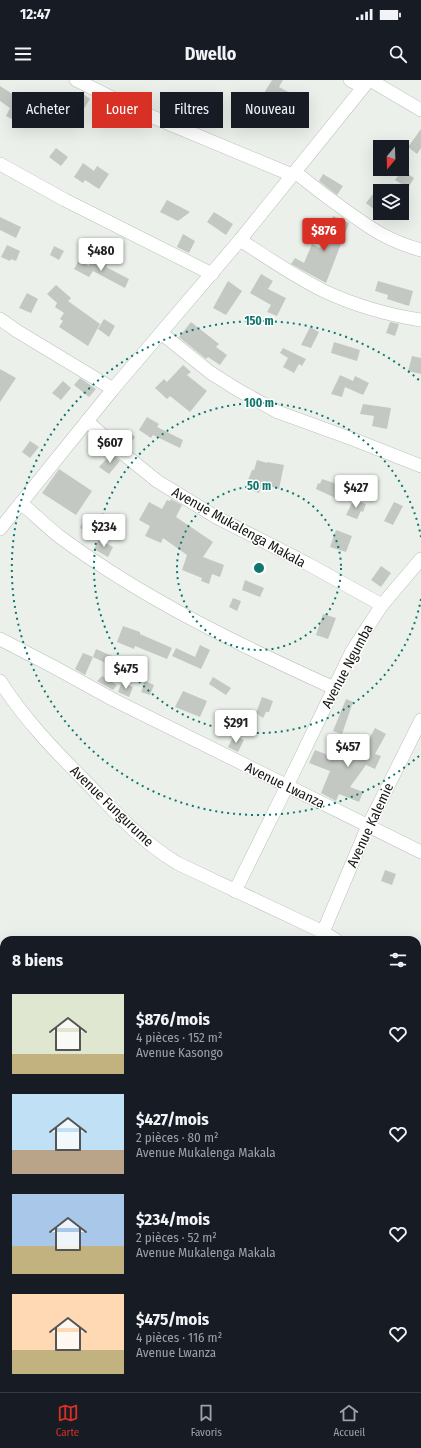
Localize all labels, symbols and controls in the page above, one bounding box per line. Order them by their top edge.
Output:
text: 12:47 [20,5,50,23]
icon: menu [12,43,34,65]
text: Dwello [185,43,236,65]
icon: search [387,43,409,65]
chip: Acheter [12,92,84,128]
chip: Louer [92,92,152,128]
chip: Filtres [160,92,223,128]
chip: Nouveau [231,92,309,128]
north arrow [373,140,409,176]
map controls [373,140,409,220]
button: layers [373,184,409,220]
pin: $876 [300,218,348,252]
text: $876 [311,223,337,238]
pin: $480 [77,238,125,272]
text: $480 [87,243,115,258]
text: 150 m [244,314,274,328]
text: 100 m [244,396,274,410]
pin: $607 [86,430,134,464]
text: $607 [97,435,123,450]
pin: $427 [332,475,380,509]
text: 50 m [247,479,271,493]
text: $427 [344,480,368,495]
street label: Avenue Mukalenga Makala [169,484,309,571]
pin: $234 [80,514,128,548]
text: $234 [91,519,117,534]
centre of rings [252,561,266,575]
street label: Avenue Ngumba [318,621,377,711]
pin: $475 [102,656,150,690]
text: $475 [114,661,138,676]
pin: $291 [212,710,260,744]
text: $291 [224,715,248,730]
pin: $457 [324,734,372,768]
text: $457 [336,739,360,754]
street label: Avenue Lwanza [242,759,327,812]
street label: Avenue Fungurume [66,762,157,851]
street label: Avenue Kalemie [343,780,397,870]
icon: filters [387,949,409,971]
text: 8 biens [12,950,63,971]
text: $876/mois [136,1009,210,1030]
icon: home [44,1010,92,1058]
icon: heart [387,1023,409,1045]
text: 4 pièces · 152 m² [136,1030,222,1045]
text: Avenue Kasongo [136,1045,223,1060]
text: $427/mois [136,1109,209,1130]
icon: home [44,1110,92,1158]
icon: heart [387,1123,409,1145]
text: 2 pièces · 80 m² [136,1130,219,1145]
text: Avenue Mukalenga Makala [136,1145,276,1160]
text: $234/mois [136,1209,210,1230]
icon: home [44,1210,92,1258]
icon: heart [387,1223,409,1245]
text: 2 pièces · 52 m² [136,1230,217,1245]
text: Avenue Mukalenga Makala [136,1245,276,1260]
text: $475/mois [136,1309,209,1330]
icon: home [44,1310,92,1358]
icon: heart [387,1323,409,1345]
text: 4 pièces · 116 m² [136,1330,222,1345]
text: Avenue Lwanza [136,1345,216,1360]
tab: Carte [56,1402,79,1439]
tab: Favoris [191,1402,222,1439]
tab: Accueil [334,1402,365,1439]

